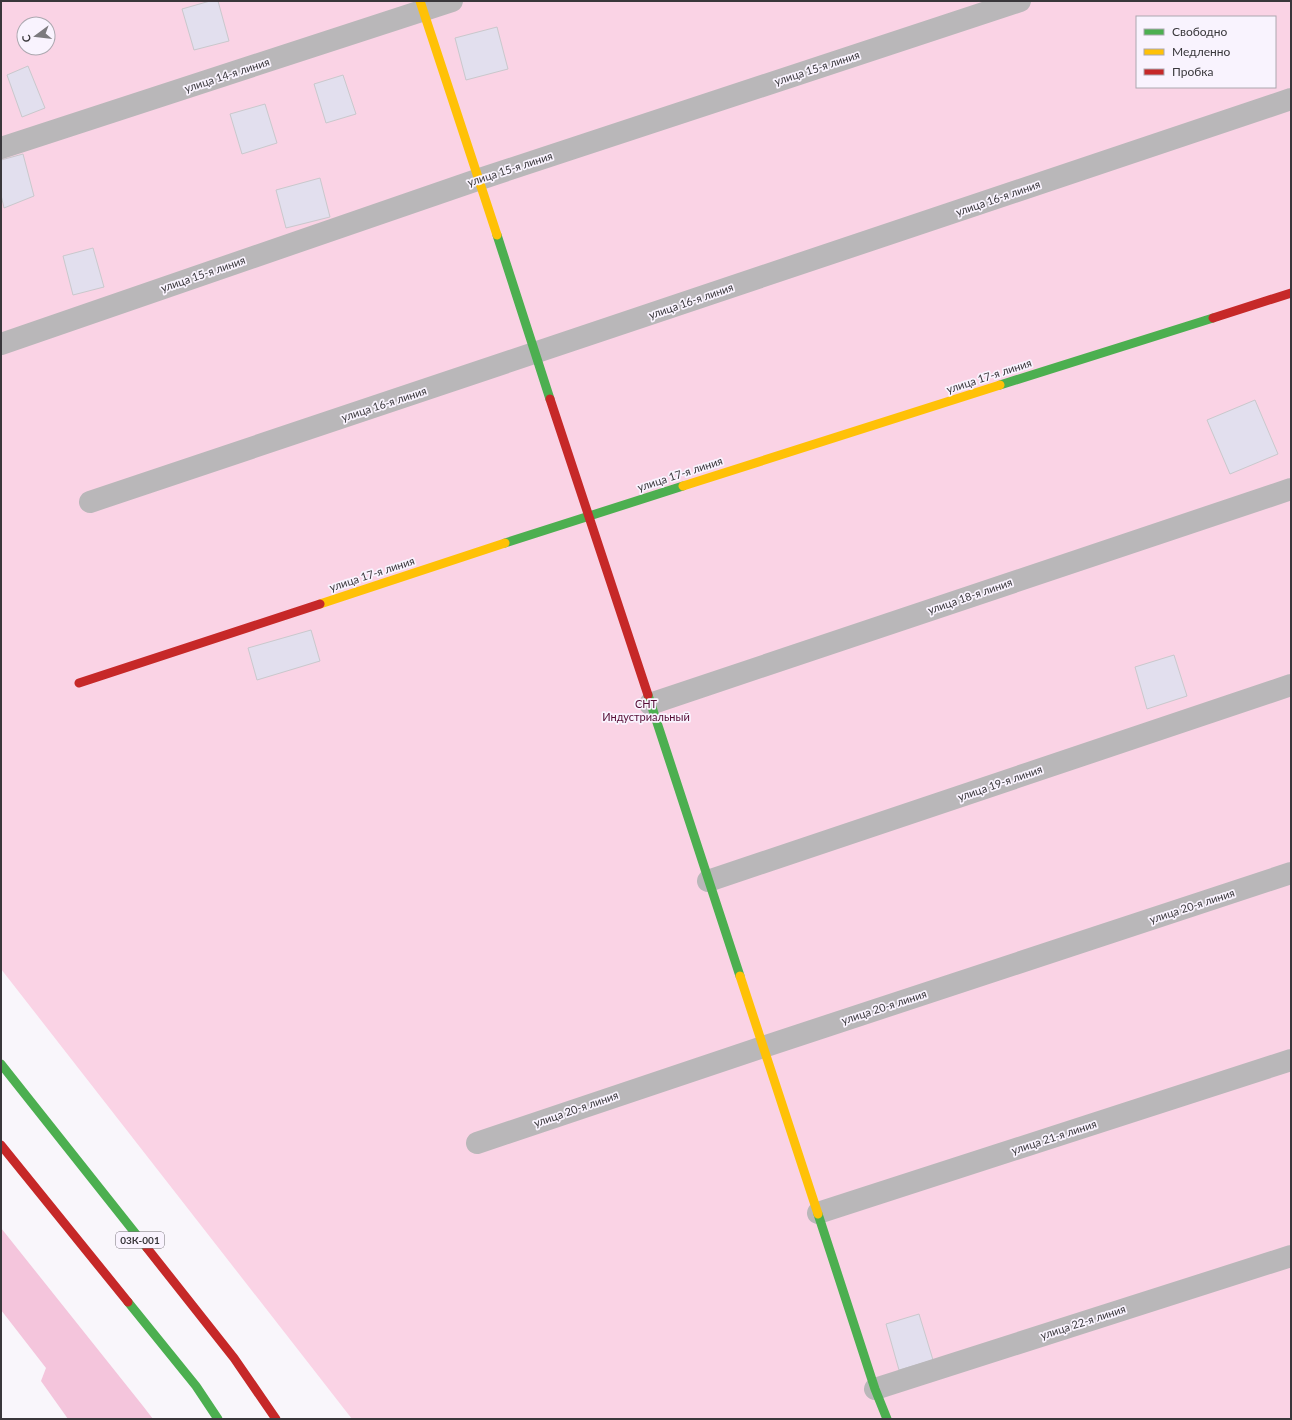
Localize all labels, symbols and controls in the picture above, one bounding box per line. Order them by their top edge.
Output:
north arrow [16,16,56,56]
legend [1136,16,1276,88]
text: Свободно [1172,24,1228,39]
text: С [18,33,33,44]
text: Медленно [1172,44,1231,59]
street label: улица 15-я линия [773,48,861,87]
street label: улица 14-я линия [183,55,271,94]
text: Пробка [1172,64,1213,79]
street label: улица 15-я линия [466,149,554,188]
street label: улица 16-я линия [954,177,1042,218]
street label: улица 15-я линия [159,253,247,294]
street label: улица 16-я линия [647,280,735,321]
street label: улица 17-я линия [945,356,1033,395]
street label: улица 16-я линия [340,384,428,423]
street label: улица 17-я линия [636,454,724,493]
street label: улица 17-я линия [328,554,416,593]
street label: улица 18-я линия [926,575,1014,616]
park label: СНТ Индустриальный [602,697,690,723]
street label: улица 19-я линия [956,762,1044,803]
street label: улица 20-я линия [1148,886,1236,925]
street label: улица 20-я линия [840,987,928,1026]
street label: улица 20-я линия [532,1088,620,1129]
street label: улица 21-я линия [1010,1117,1098,1156]
road number: 03К-001 [116,1232,164,1248]
street label: улица 22-я линия [1039,1302,1127,1341]

